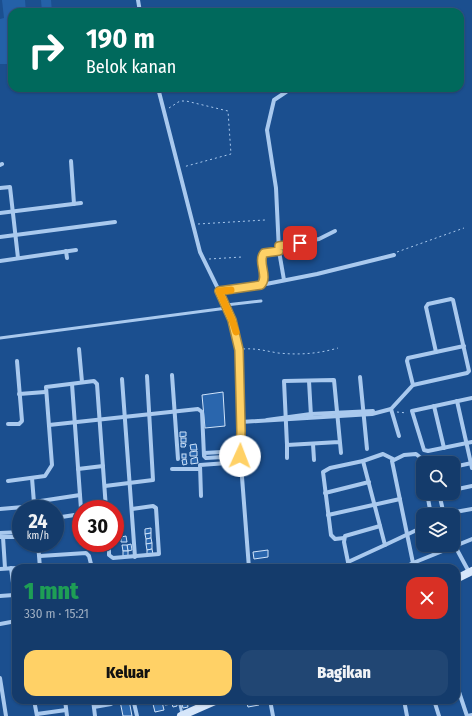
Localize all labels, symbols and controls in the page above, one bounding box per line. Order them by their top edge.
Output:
text: 190 m [86,22,155,55]
icon: right [20,24,72,76]
text: Belok kanan [86,56,176,78]
pin [283,226,317,260]
icon: arrive [289,232,311,254]
position arrow [219,435,261,477]
map controls [416,456,460,552]
button: search [416,456,460,500]
speed limit sign: 30 [72,500,124,552]
button: layers [416,508,460,552]
text: 24 [28,509,48,533]
text: km/h [27,530,49,542]
text: 1 mnt [24,577,79,605]
button: close [406,577,448,619]
text: 330 m · 15:21 [24,606,89,621]
button: Keluar [24,650,232,696]
button: Bagikan [240,650,448,696]

